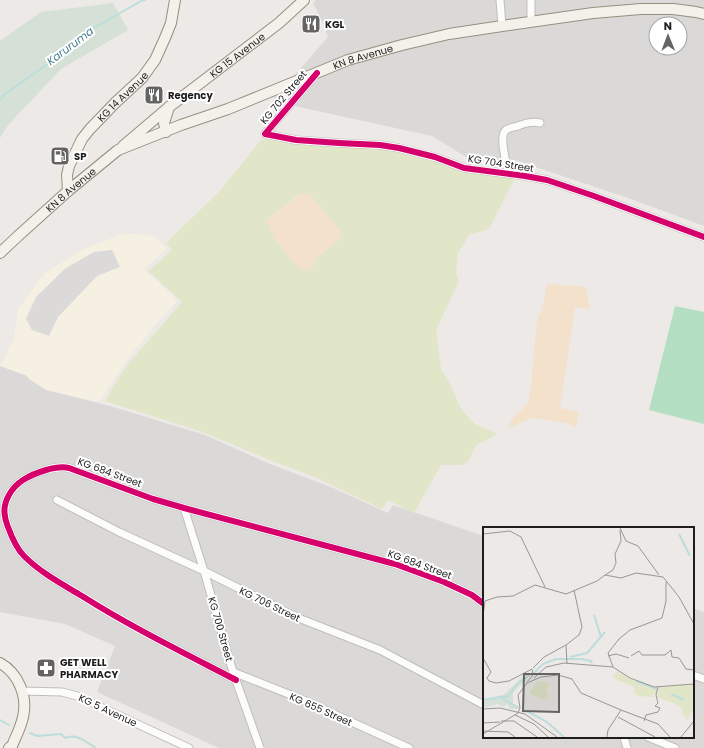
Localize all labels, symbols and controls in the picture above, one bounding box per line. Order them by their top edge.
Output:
restaurant icon: KGL [300,13,322,35]
north arrow [648,16,688,56]
place label: KGL [325,17,345,32]
text: N [664,18,672,34]
water label: Karuruma [43,23,97,69]
street label: KG 15 Avenue [207,29,268,81]
street label: KN 8 Avenue [331,41,395,73]
street label: KG 702 Street [256,67,311,127]
street label: KG 14 Avenue [94,69,152,125]
restaurant icon: Regency [143,84,165,106]
place label: Regency [168,88,213,103]
fuel station icon: SP [49,145,71,167]
place label: SP [74,149,86,164]
street label: KG 704 Street [467,151,535,176]
street label: KN 8 Avenue [42,164,99,216]
street label: KG 684 Street [76,454,144,491]
inset map [483,527,694,738]
street label: KG 684 Street [386,546,454,583]
street label: KG 706 Street [237,583,303,626]
street label: KG 700 Street [204,595,237,663]
place label: GET WELL PHARMACY [60,655,119,682]
pharmacy icon: GET WELL PHARMACY [35,657,57,679]
street label: KG 655 Street [287,689,355,730]
street label: KG 5 Avenue [76,690,139,731]

